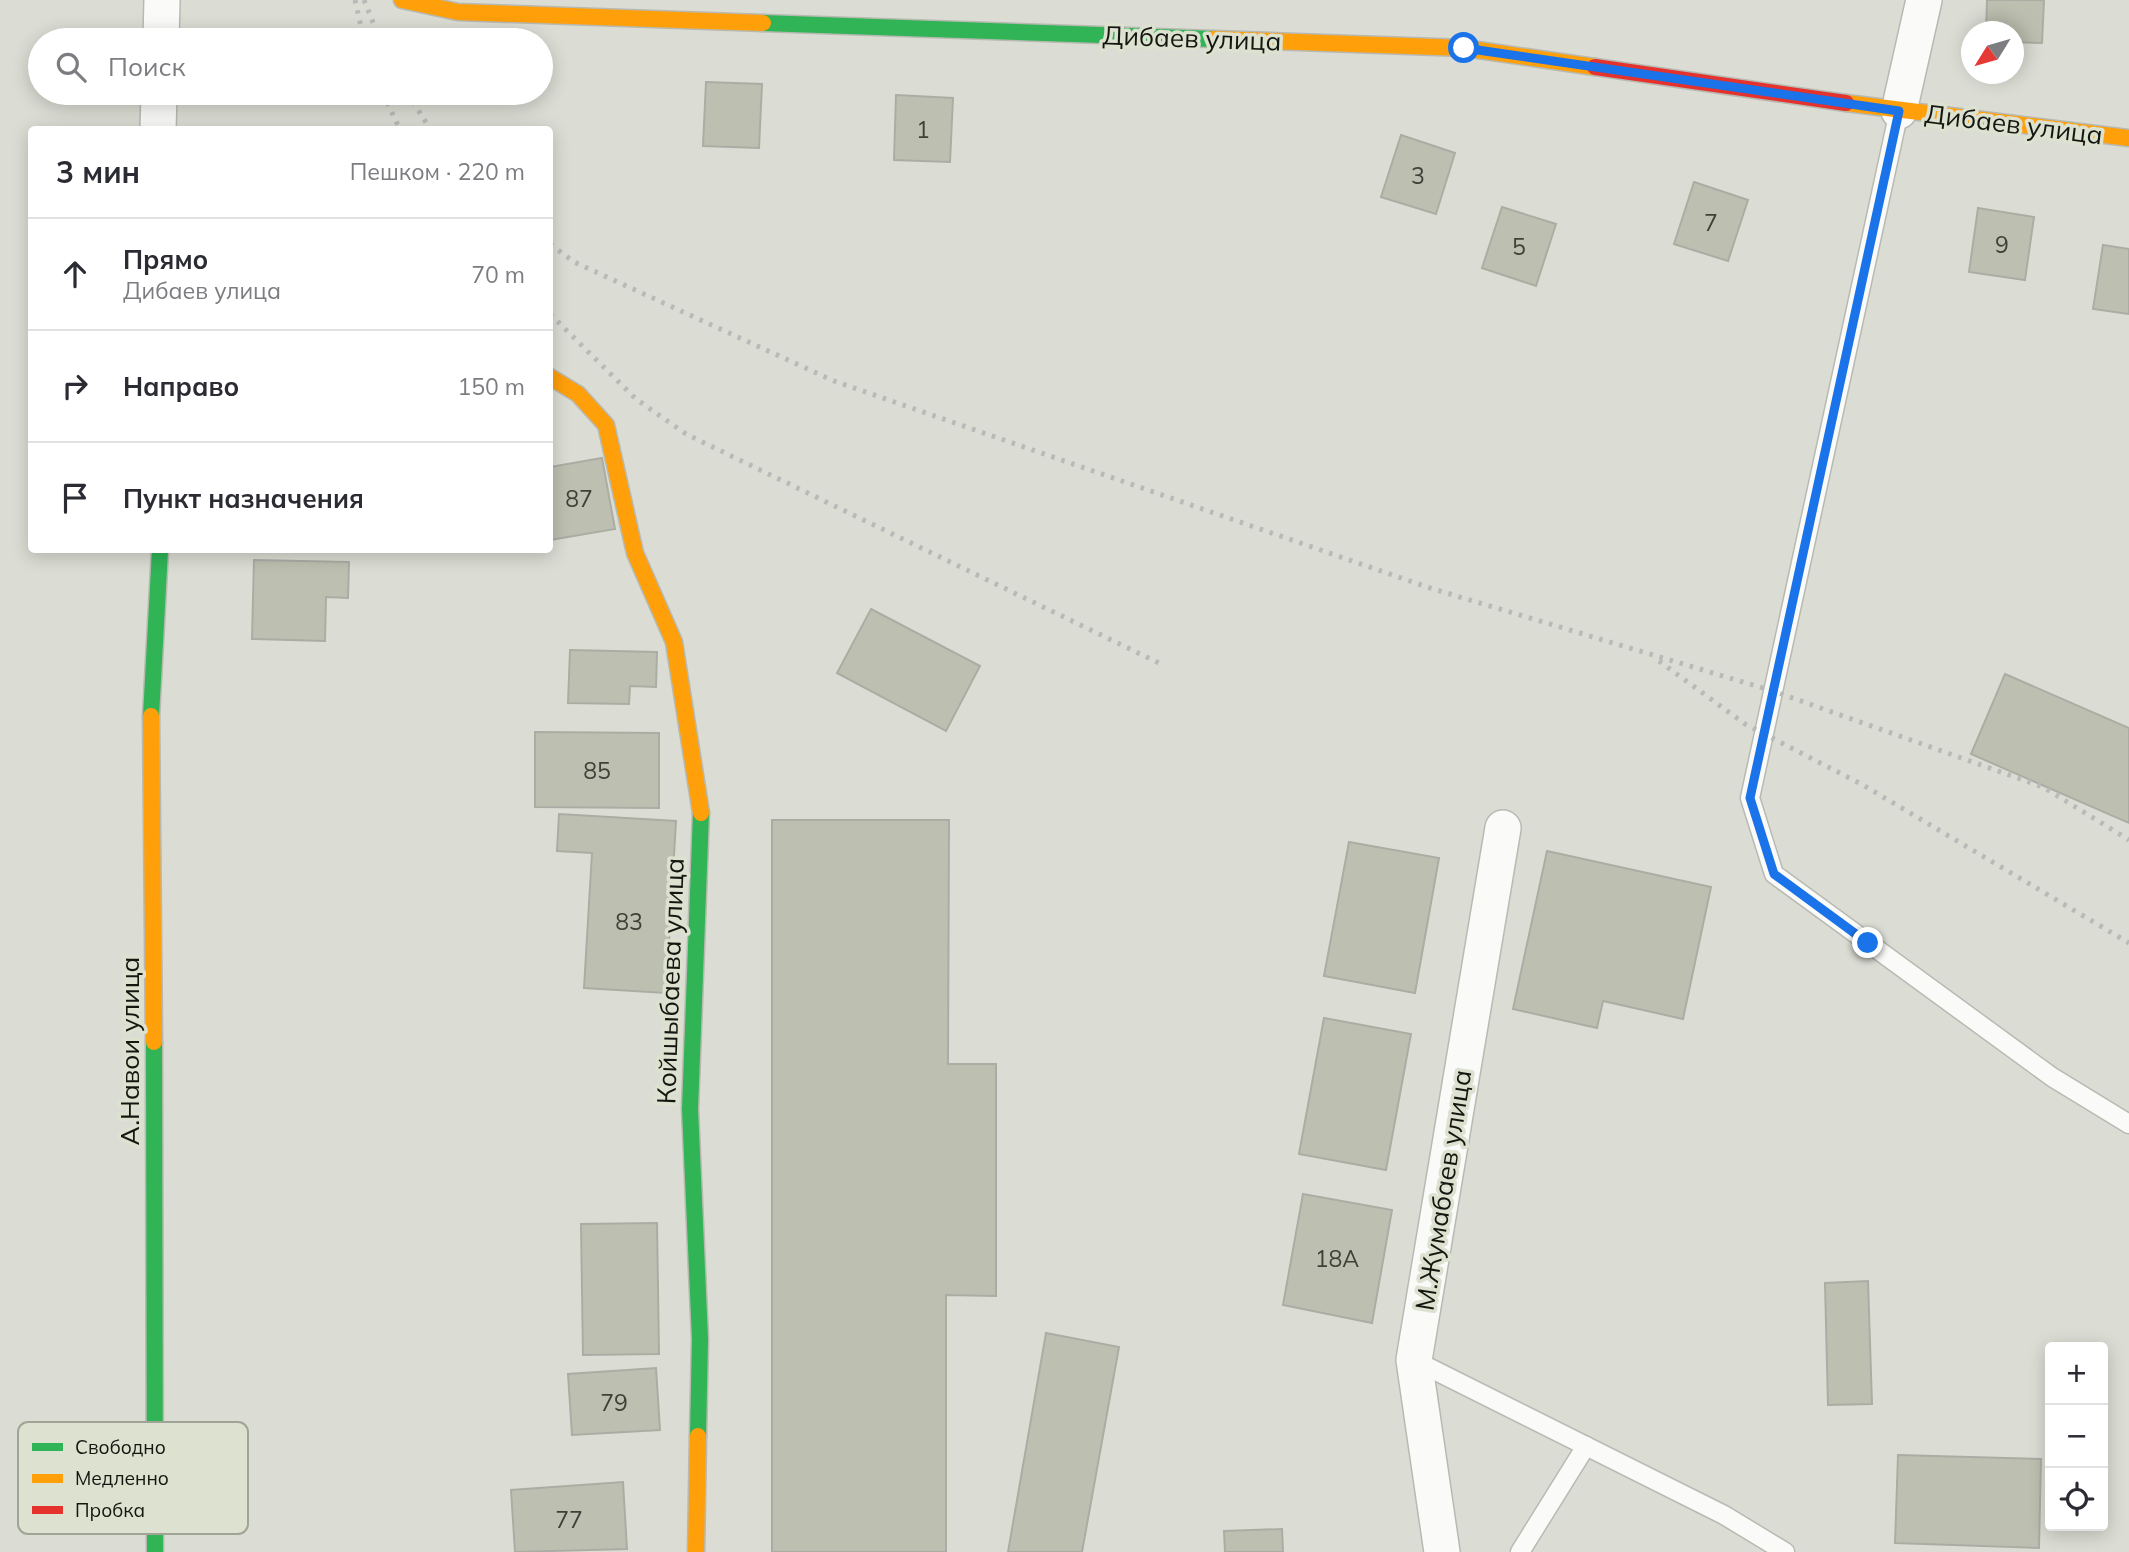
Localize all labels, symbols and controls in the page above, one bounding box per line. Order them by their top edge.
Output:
street label: Дибаев улица [1102,18,1282,58]
north arrow [1961,21,2024,84]
search box [28,28,553,105]
route start [1448,32,1479,63]
icon: search [52,48,90,86]
text: Поиск [108,50,186,83]
street label: Дибаев улица [1923,97,2105,151]
house number: 1 [916,115,930,144]
text: 3 мин [56,153,140,191]
text: Пешком · 220 m [350,157,525,186]
house number: 3 [1411,161,1425,190]
house number: 7 [1704,208,1718,237]
house number: 9 [1995,230,2009,259]
house number: 5 [1512,232,1526,261]
text: Прямо [123,243,208,276]
icon: ahead [56,255,94,293]
text: 70 m [471,260,525,289]
text: Дибаев улица [123,276,281,305]
icon: right [56,367,94,405]
text: Направо [123,370,239,403]
text: 150 m [457,372,525,401]
icon: arrive [56,479,94,517]
text: Пункт назначения [123,482,364,515]
house number: 87 [565,484,593,513]
house number: 85 [583,756,611,785]
street label: Койшыбаева улица [649,857,691,1105]
house number: 83 [615,907,643,936]
route end [1852,927,1883,958]
street label: А.Навои улица [113,957,146,1145]
street label: М.Жумабаев улица [1408,1067,1478,1313]
house number: 18А [1315,1244,1359,1273]
map controls [2045,1342,2108,1531]
button: + [2045,1342,2108,1405]
house number: 79 [600,1388,628,1417]
button: − [2045,1405,2108,1468]
legend [18,1422,248,1534]
text: Свободно [75,1435,166,1459]
text: Медленно [75,1466,169,1490]
button: locate [2045,1468,2108,1531]
text: Пробка [75,1498,145,1522]
house number: 77 [555,1505,583,1534]

